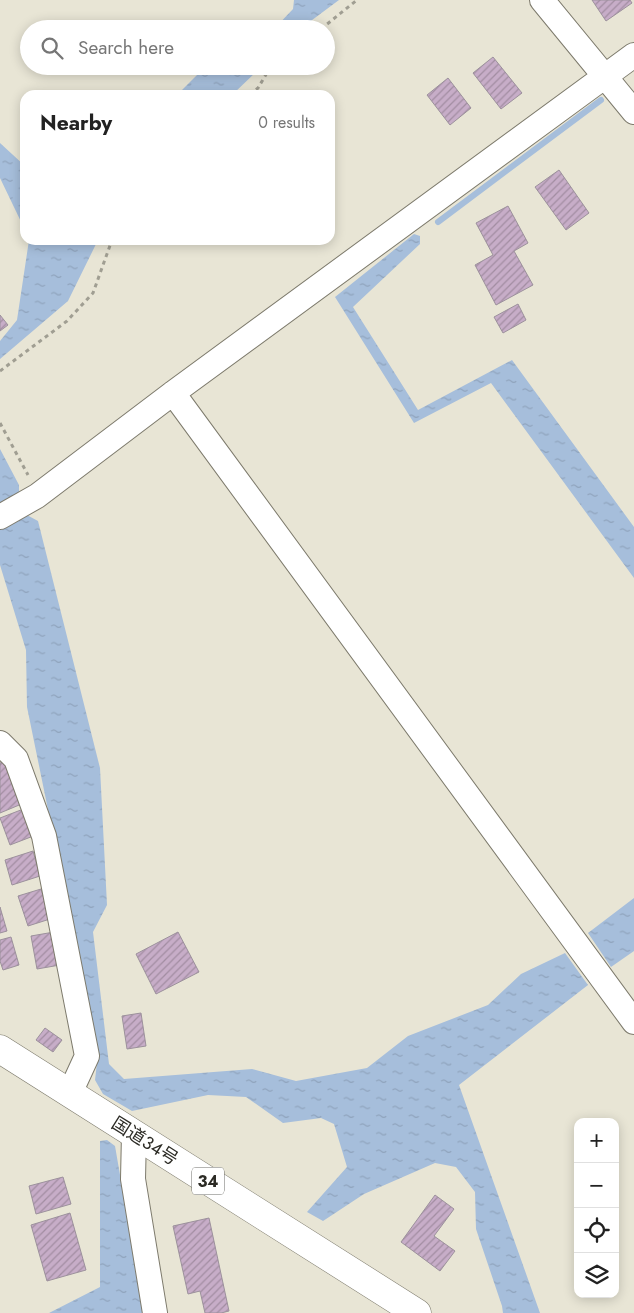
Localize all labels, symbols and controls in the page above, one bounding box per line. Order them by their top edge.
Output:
search box [20,20,335,75]
icon: search [38,34,66,62]
text: Search here [78,34,174,61]
text: Nearby [40,108,112,138]
text: 0 results [258,111,315,134]
street label: 国道34号 [107,1110,183,1172]
map controls [574,1118,619,1298]
button: + [574,1118,619,1163]
button: − [574,1163,619,1208]
road number: 34 [192,1168,224,1194]
button: locate [574,1208,619,1253]
button: layers [574,1253,619,1298]

